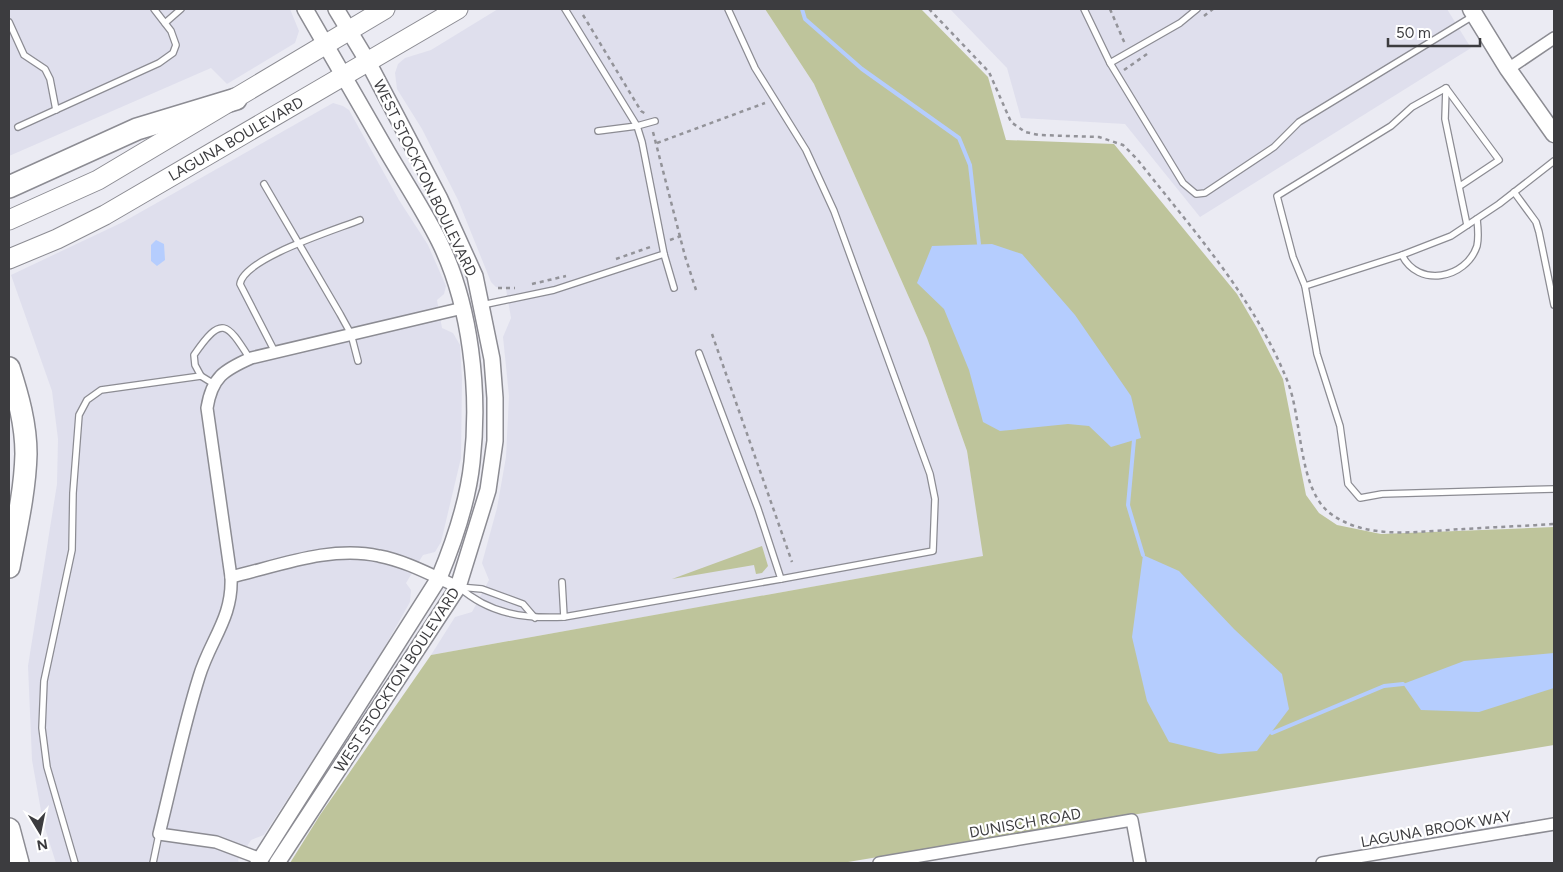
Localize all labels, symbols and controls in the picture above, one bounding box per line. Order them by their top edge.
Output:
scale bar [1388,15,1480,47]
text: 50 m [1396,24,1431,42]
street label: WEST STOCKTON BOULEVARD [369,77,481,279]
street label: LAGUNA BOULEVARD [165,93,307,185]
street label: WEST STOCKTON BOULEVARD [330,584,464,776]
street label: DUNISCH ROAD [968,804,1082,842]
north arrow [15,807,65,857]
street label: LAGUNA BROOK WAY [1359,807,1513,851]
text: N [35,835,49,854]

